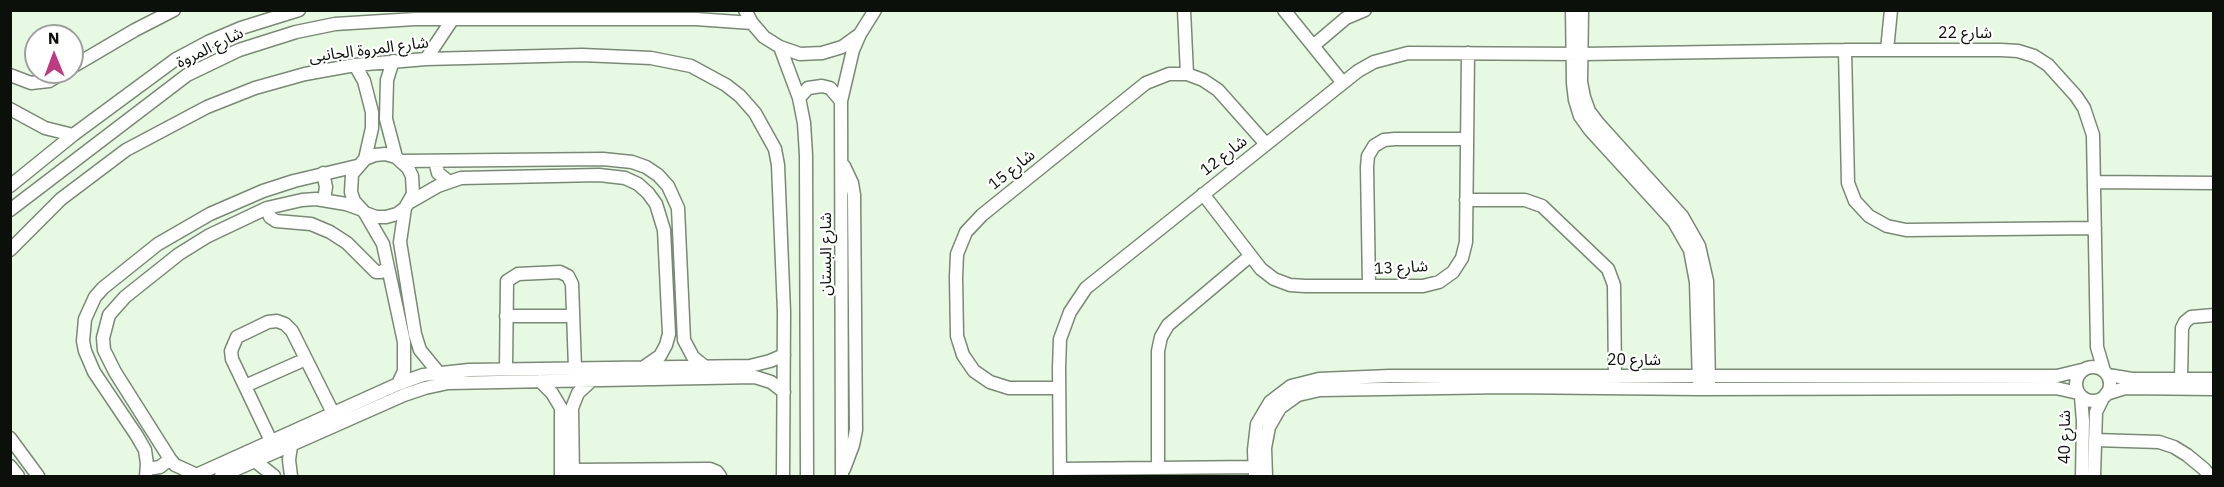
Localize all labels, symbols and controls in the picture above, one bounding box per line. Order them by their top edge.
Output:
street label: شارع 22 [1938,23,1992,43]
north arrow [24,24,84,84]
street label: شارع المروة [173,24,247,72]
text: N [48,28,60,48]
street label: شارع المروة الجانبى [308,33,430,67]
street label: شارع 12 [1197,132,1251,180]
street label: شارع 15 [985,145,1039,195]
street label: شارع البستان [816,212,836,296]
street label: شارع 13 [1373,257,1429,279]
street label: شارع 20 [1607,350,1661,370]
street label: شارع 40 [2055,410,2075,464]

